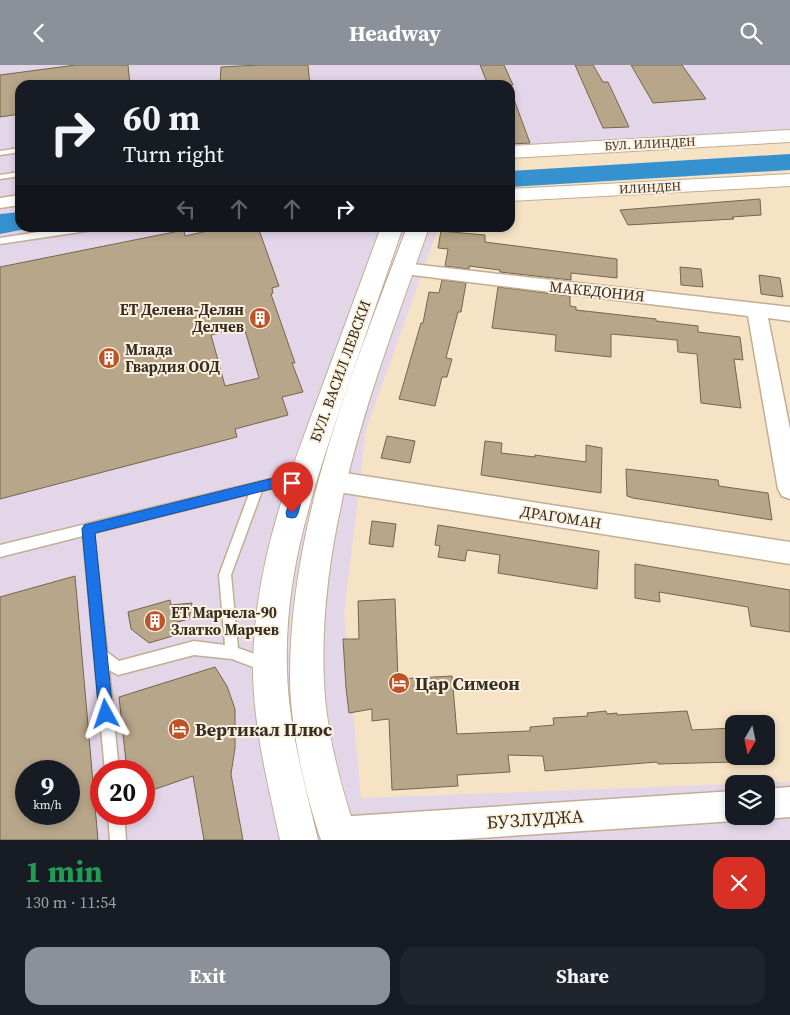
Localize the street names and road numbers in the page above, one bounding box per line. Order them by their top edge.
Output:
street label: БУЛ. ИЛИНДЕН [604,134,696,154]
street label: ИЛИНДЕН [619,178,681,198]
street label: МАКЕДОНИЯ [548,276,646,306]
street label: БУЛ. ВАСИЛ ЛЕВСКИ [304,297,376,445]
street label: ДРАГОМАН [519,500,603,534]
street label: БУЗЛУДЖА [486,803,584,835]

